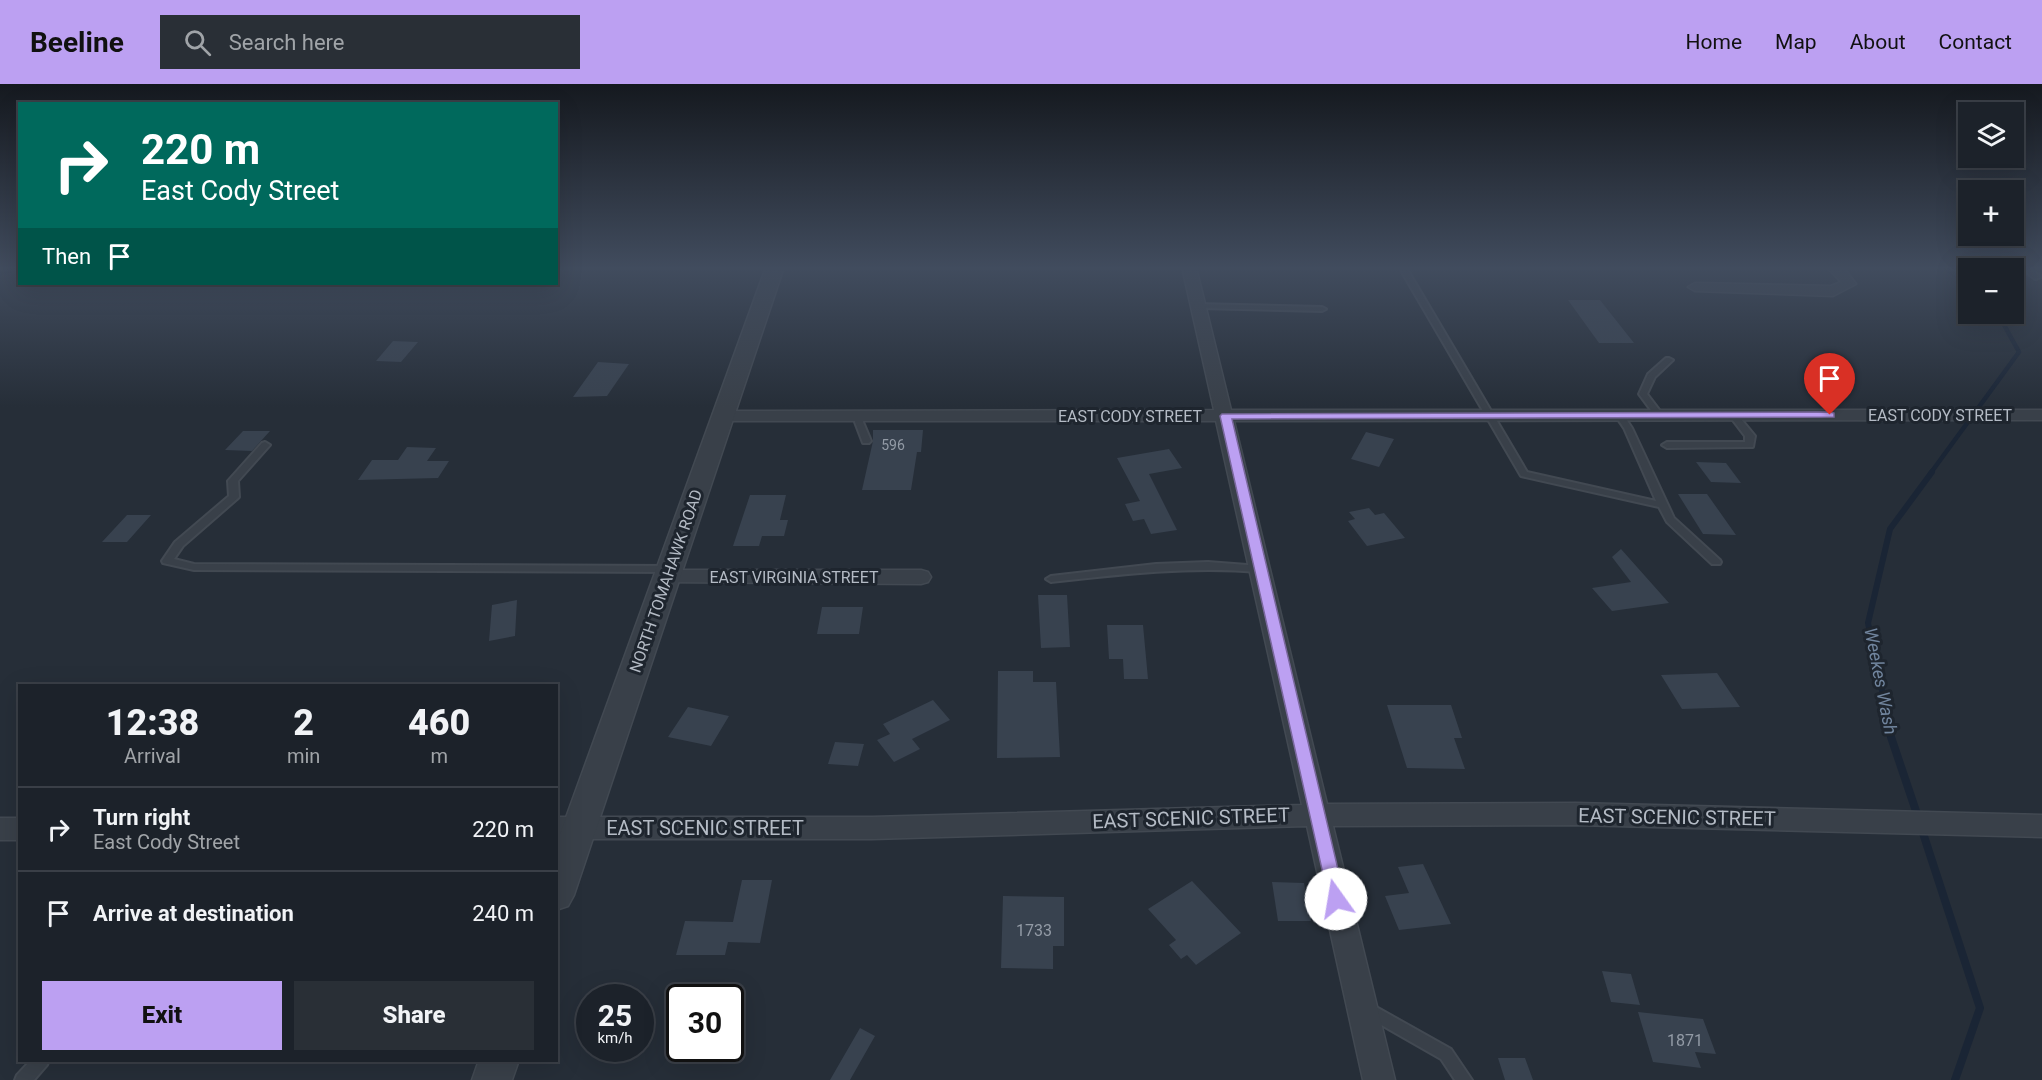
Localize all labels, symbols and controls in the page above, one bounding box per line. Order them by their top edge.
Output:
search box [160,15,580,69]
text: Beeline [30,26,124,59]
icon: search [181,26,214,59]
text: Search here [229,30,345,55]
text: Home [1686,30,1742,54]
text: Map [1775,30,1817,54]
text: About [1850,30,1906,54]
text: Contact [1939,30,2012,54]
map controls [1958,102,2024,324]
button: layers [1958,102,2024,168]
text: 220 m [141,125,260,174]
icon: right [42,126,120,204]
text: East Cody Street [141,175,339,207]
button: + [1958,180,2024,246]
icon: arrive [103,240,136,273]
text: Then [42,244,91,269]
button: − [1958,258,2024,324]
pin [1804,353,1855,415]
icon: arrive [1813,362,1846,395]
street label: EAST CODY STREET [1868,406,2013,425]
street label: EAST CODY STREET [1058,407,1203,426]
house number: 596 [881,437,905,453]
street label: NORTH TOMAHAWK ROAD [626,487,706,675]
street label: EAST VIRGINIA STREET [710,568,879,587]
water label: Weekes Wash [1860,626,1902,736]
text: 12:38 [106,702,199,744]
text: 2 [293,702,314,744]
text: 460 [408,702,470,744]
text: Arrival [124,744,181,768]
text: min [287,744,320,768]
text: m [430,744,448,768]
street label: EAST SCENIC STREET [1092,803,1290,833]
street label: EAST SCENIC STREET [1578,803,1776,831]
text: Turn right [93,805,190,830]
icon: right [42,813,75,846]
street label: EAST SCENIC STREET [606,816,804,840]
text: 220 m [472,817,534,842]
text: East Cody Street [93,830,240,854]
position arrow [1304,867,1368,931]
icon: arrive [42,897,75,930]
text: Arrive at destination [93,901,294,926]
text: 240 m [472,901,534,926]
house number: 1733 [1016,921,1052,940]
button: Exit [42,981,282,1050]
button: Share [294,981,534,1050]
speed limit sign: 30 [666,984,744,1062]
text: 25 [598,998,632,1033]
text: km/h [597,1029,633,1047]
house number: 1871 [1667,1031,1703,1050]

